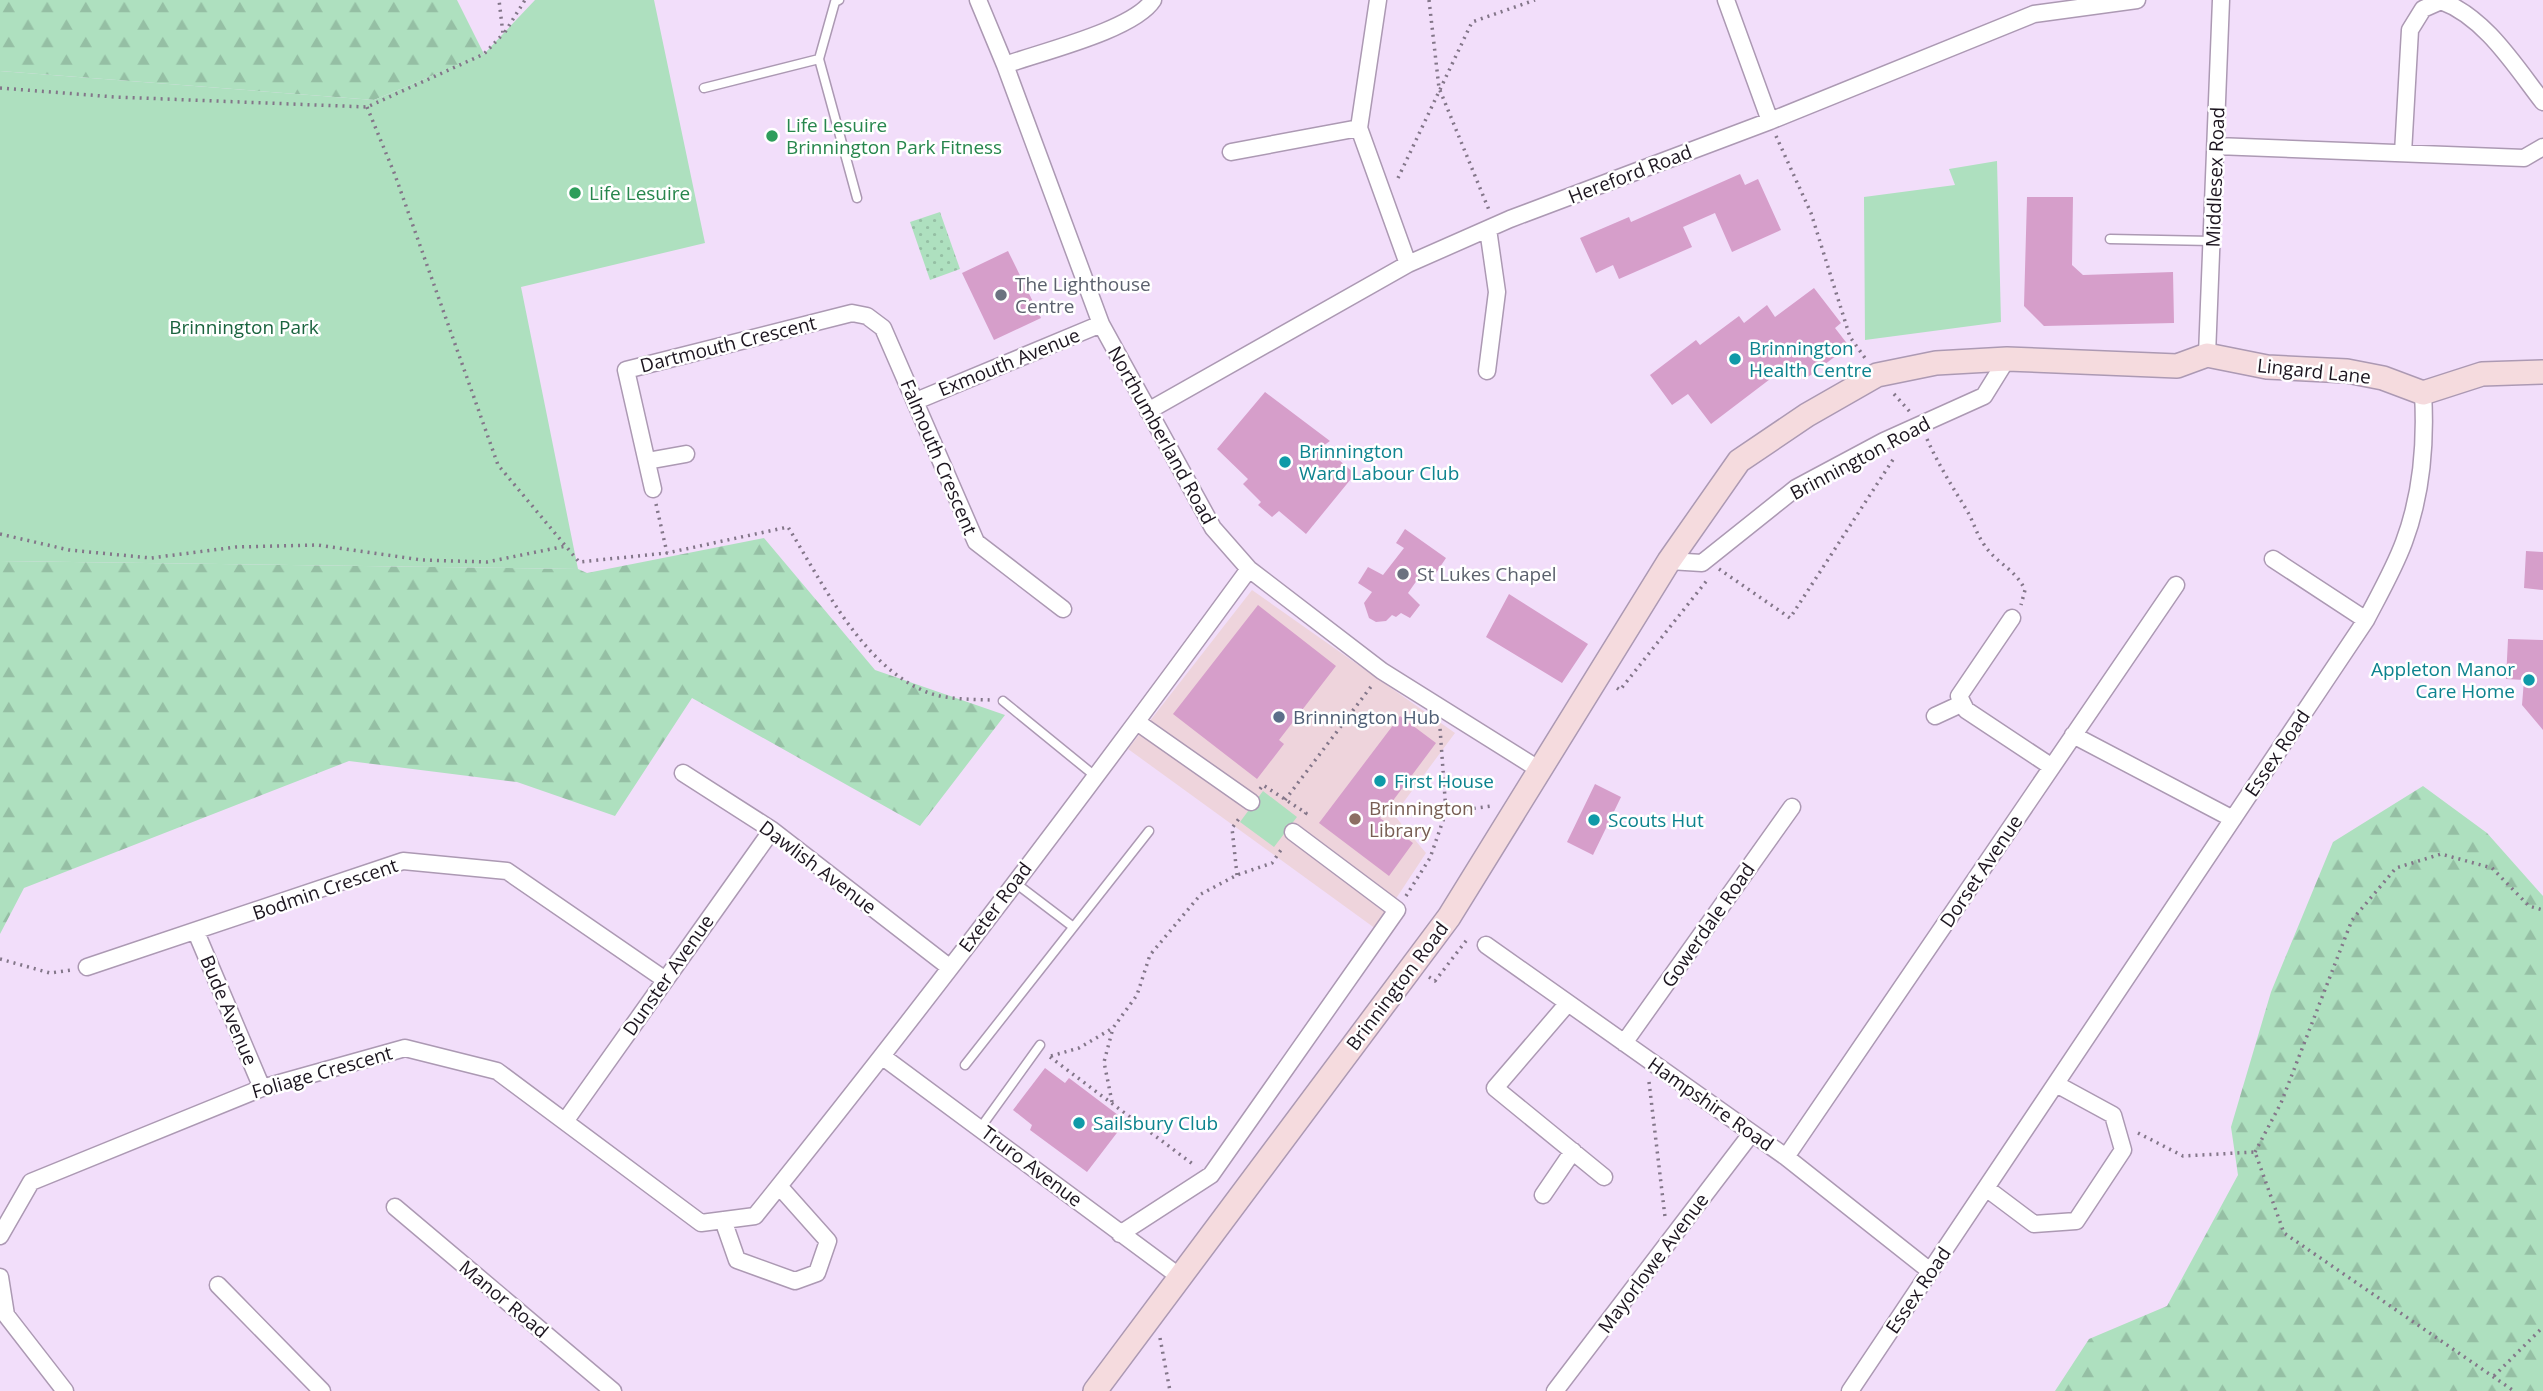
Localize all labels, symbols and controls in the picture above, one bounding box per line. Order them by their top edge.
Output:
street label: Middlesex Road [2200,106,2230,248]
place label: Life Lesuire Brinnington Park Fitness [786,112,1002,160]
marker: Life Lesuire Brinnington Park Fitness [764,128,780,144]
street label: Hereford Road [1564,138,1696,210]
place label: Life Lesuire [589,180,690,206]
marker: Life Lesuire [567,185,583,201]
place label: The Lighthouse Centre [1015,271,1151,319]
marker: The Lighthouse Centre [993,287,1009,303]
street label: Dartmouth Crescent [637,309,819,378]
park label: Brinnington Park [169,314,319,340]
street label: Exmouth Avenue [934,322,1084,402]
place label: Brinnington Health Centre [1749,335,1872,383]
street label: Northumberland Road [1102,341,1222,529]
marker: Brinnington Health Centre [1727,351,1743,367]
street label: Lingard Lane [2256,352,2372,390]
street label: Falmouth Crescent [894,375,984,539]
street label: Brinnington Road [1785,410,1935,506]
place label: Brinnington Ward Labour Club [1299,438,1459,486]
marker: Brinnington Ward Labour Club [1277,454,1293,470]
place label: St Lukes Chapel [1417,561,1557,587]
marker: St Lukes Chapel [1395,566,1411,582]
place label: Appleton Manor Care Home [2371,656,2515,704]
marker: Appleton Manor Care Home [2521,672,2537,688]
place label: Brinnington Hub [1293,704,1440,730]
street label: Essex Road [2238,704,2316,802]
marker: Brinnington Hub [1271,709,1287,725]
place label: First House [1394,768,1494,794]
marker: First House [1372,773,1388,789]
place label: Brinnington Library [1369,795,1474,843]
place label: Scouts Hut [1608,807,1704,833]
street label: Dorset Avenue [1934,810,2028,932]
marker: Brinnington Library [1347,811,1363,827]
marker: Scouts Hut [1586,812,1602,828]
street label: Dawlish Avenue [754,814,882,920]
street label: Bodmin Crescent [249,852,401,926]
street label: Exeter Road [953,857,1037,957]
street label: Gowerdale Road [1655,858,1761,992]
street label: Dunster Avenue [617,909,719,1041]
street label: Brinnington Road [1340,916,1454,1056]
street label: Bude Avenue [194,951,264,1069]
street label: Foliage Crescent [249,1039,395,1104]
street label: Hampshire Road [1643,1051,1779,1157]
place label: Sailsbury Club [1093,1110,1218,1136]
marker: Sailsbury Club [1071,1115,1087,1131]
street label: Truro Avenue [976,1119,1088,1213]
street label: Mayorlowe Avenue [1592,1188,1714,1338]
street label: Essex Road [1879,1241,1957,1339]
street label: Manor Road [454,1254,554,1344]

